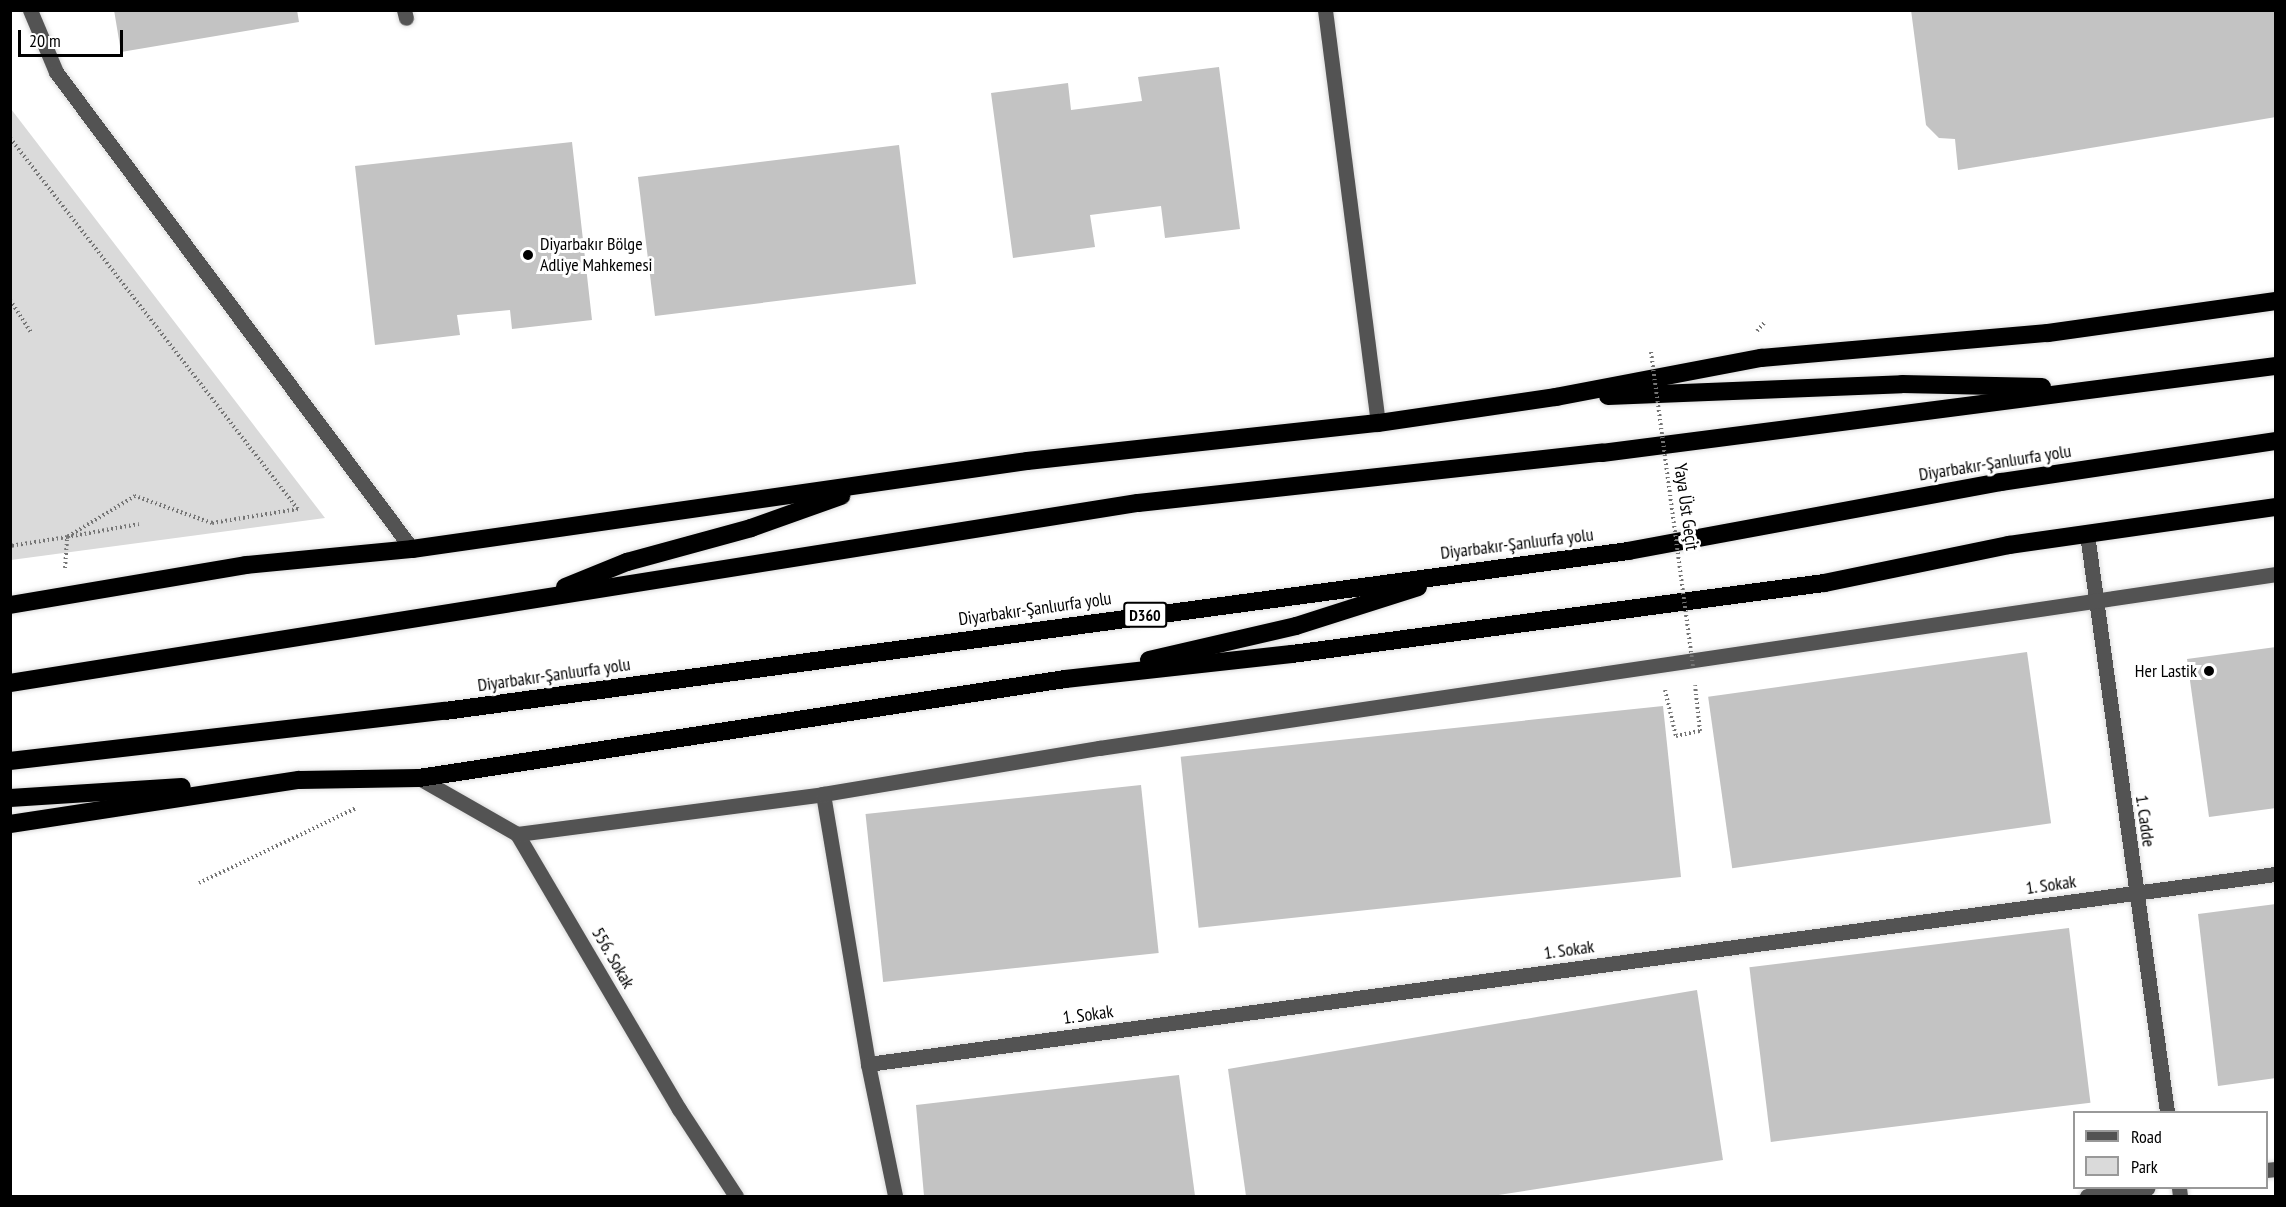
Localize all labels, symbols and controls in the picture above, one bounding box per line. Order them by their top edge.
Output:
scale bar [21,18,126,56]
text: 20 m [29,29,61,52]
place label: Diyarbakır Bölge Adliye Mahkemesi [540,234,652,276]
marker: Diyarbakır Bölge Adliye Mahkemesi [521,248,535,262]
street label: Diyarbakır-Şanlıurfa yolu [1917,440,2073,486]
street label: Yaya Üst Geçit [1669,462,1703,552]
street label: Diyarbakır-Şanlıurfa yolu [1439,524,1595,564]
street label: Diyarbakır-Şanlıurfa yolu [957,588,1113,630]
road number: D360 [1122,602,1168,628]
street label: Diyarbakır-Şanlıurfa yolu [476,654,632,696]
place label: Her Lastik [2135,660,2197,682]
marker: Her Lastik [2202,664,2216,678]
street label: 1. Cadde [2131,793,2159,849]
street label: 1. Sokak [2024,871,2078,899]
street label: 556. Sokak [587,923,639,993]
street label: 1. Sokak [1542,936,1596,964]
street label: 1. Sokak [1061,1001,1115,1029]
legend [2073,1111,2268,1189]
text: Road [2131,1125,2162,1148]
text: Park [2131,1155,2158,1178]

